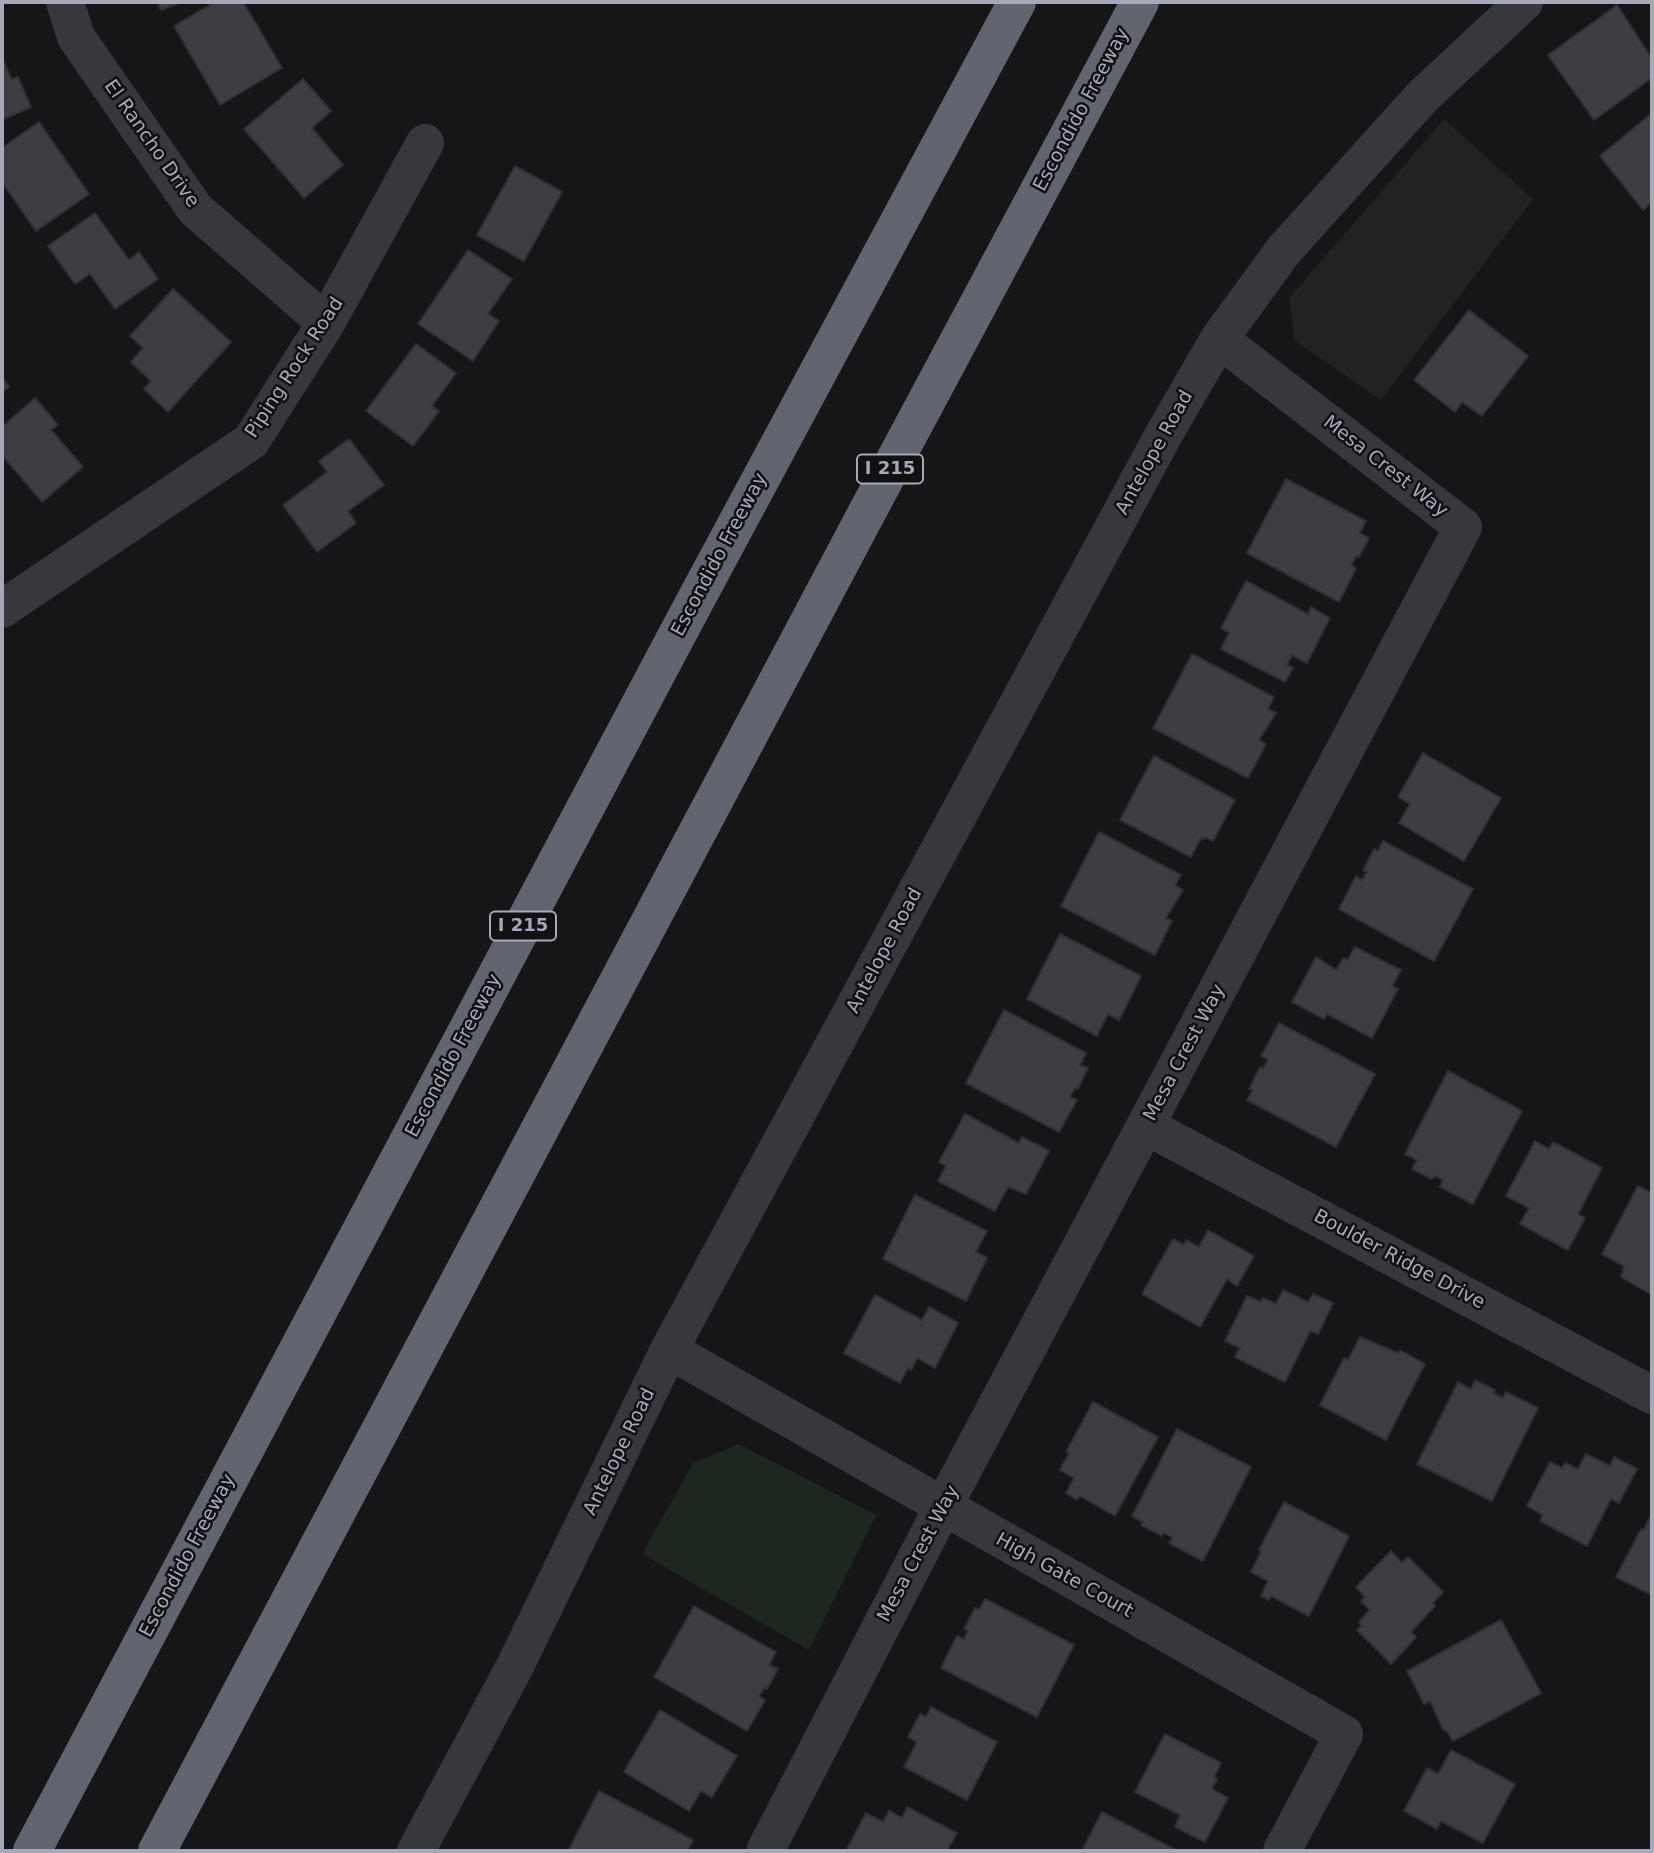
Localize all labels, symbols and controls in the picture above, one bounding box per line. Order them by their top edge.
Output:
street label: Escondido Freeway [1029,24,1135,196]
street label: El Rancho Drive [98,76,204,212]
street label: Piping Rock Road [241,293,349,443]
street label: Antelope Road [1111,387,1199,519]
street label: Mesa Crest Way [1318,411,1452,523]
road number: I 215 [857,454,923,484]
street label: Escondido Freeway [667,469,773,641]
street label: Antelope Road [842,884,928,1018]
road number: I 215 [490,911,556,940]
street label: Escondido Freeway [401,970,507,1142]
street label: Mesa Crest Way [1139,981,1231,1125]
street label: Boulder Ridge Drive [1310,1205,1488,1315]
street label: Antelope Road [579,1385,661,1519]
street label: Escondido Freeway [135,1470,241,1642]
street label: Mesa Crest Way [873,1482,965,1626]
street label: High Gate Court [991,1529,1137,1623]

